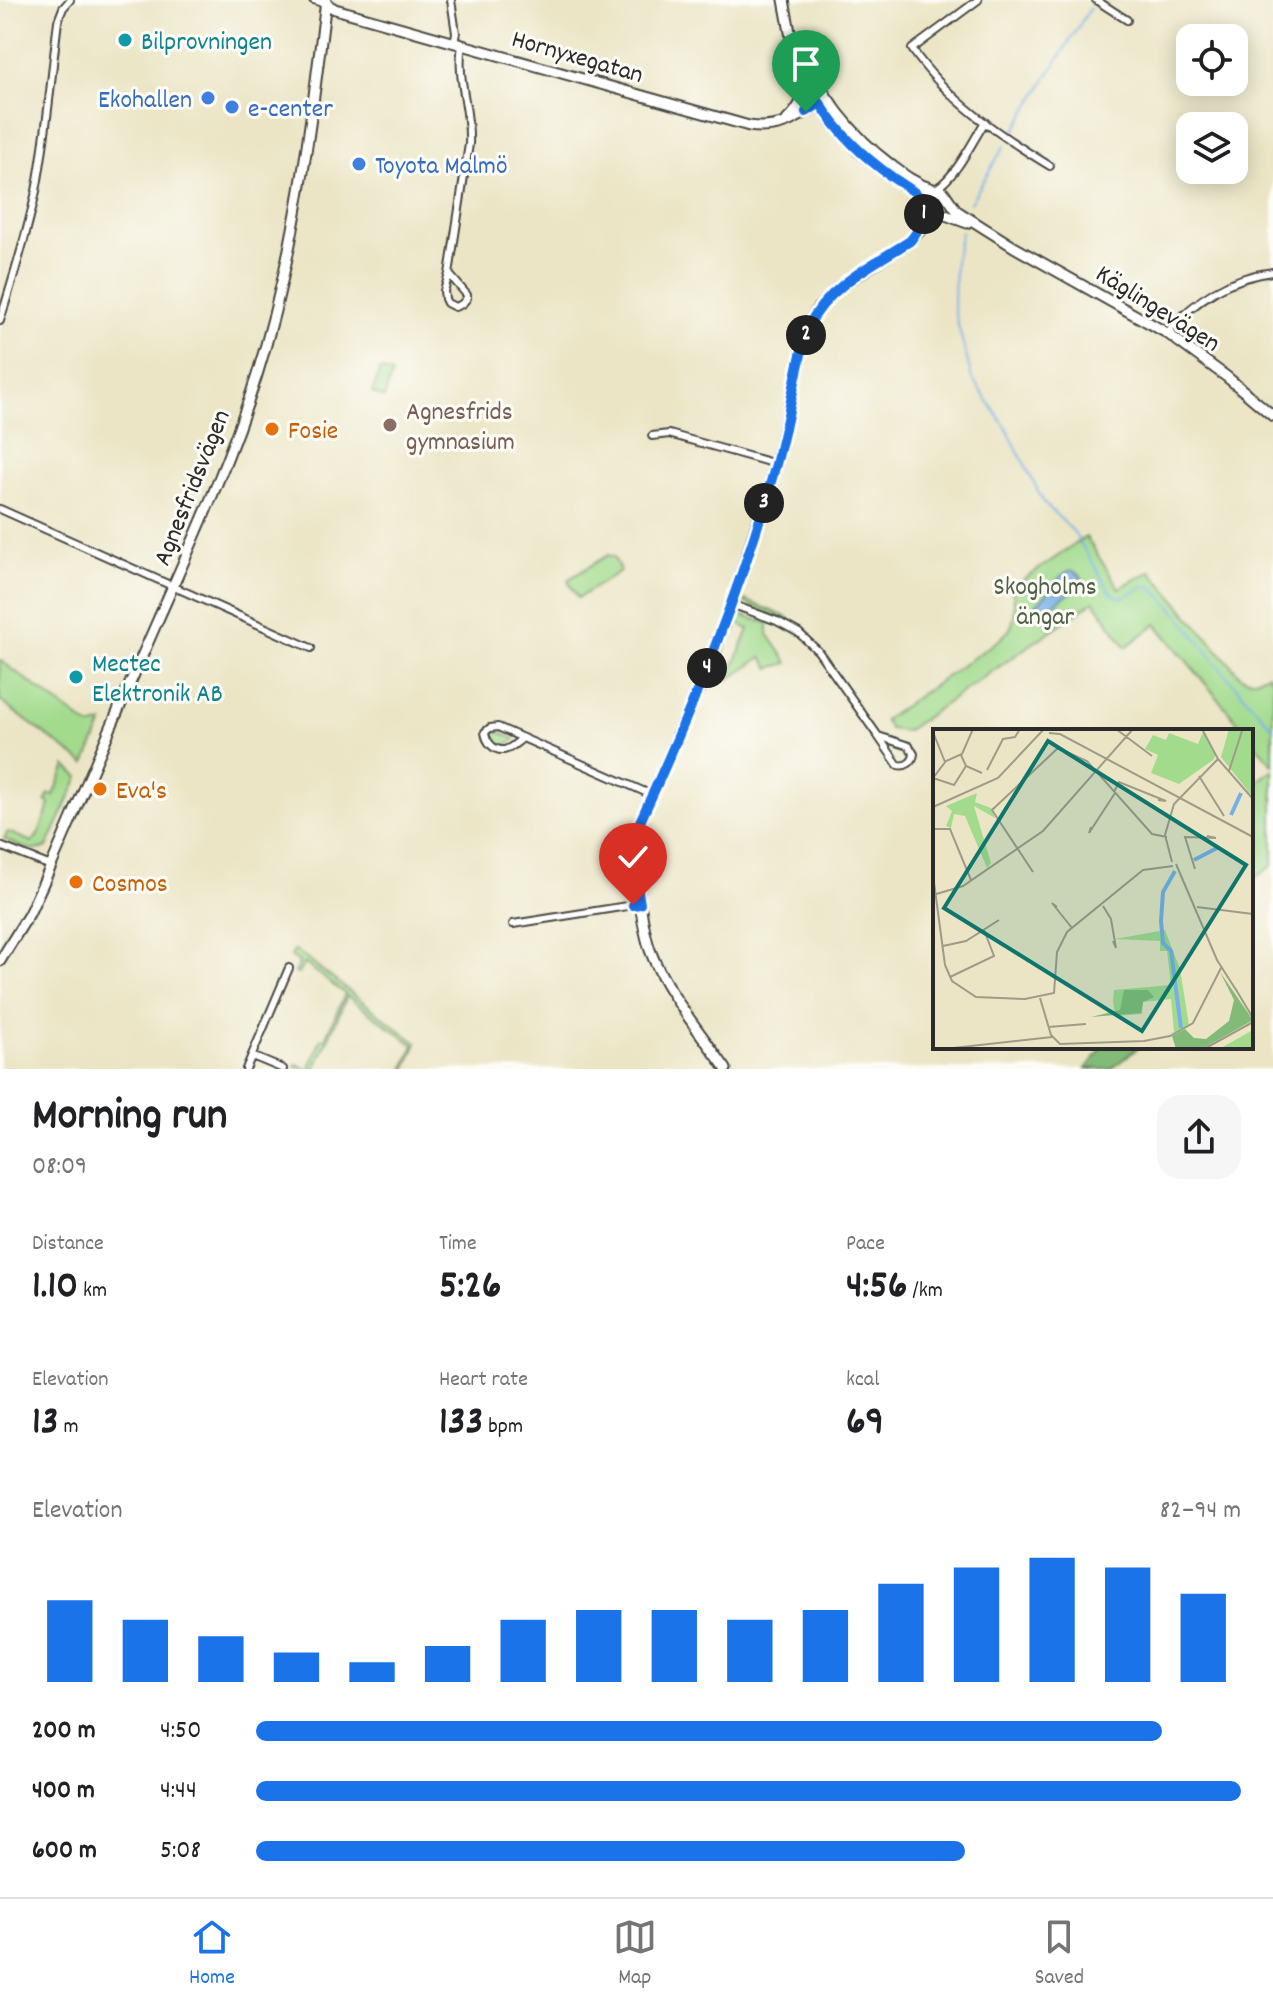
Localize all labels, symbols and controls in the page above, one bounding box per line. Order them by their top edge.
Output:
street label: Hornyxegatan [507,22,647,95]
map controls [1176,24,1248,184]
button: locate [1176,24,1248,96]
place label: Bilprovningen [141,25,272,62]
pin [772,30,840,112]
marker: Bilprovningen [116,31,134,49]
icon: arrive [784,42,828,86]
place label: Ekohallen [98,83,192,120]
marker: Ekohallen [199,89,217,107]
place label: e-center [248,92,333,129]
marker: e-center [223,98,241,116]
button: layers [1176,112,1248,184]
place label: Toyota Malmö [375,149,508,186]
marker: Toyota Malmö [350,155,368,173]
pin: 1 [904,194,944,234]
text: 1 [922,198,926,229]
street label: Käglingevägen [1088,257,1227,363]
pin: 2 [786,315,826,355]
text: 2 [801,319,811,350]
place label: Agnesfrids gymnasium [406,395,515,462]
street label: Agnesfridsvägen [145,405,241,572]
place label: Fosie [288,414,338,451]
marker: Agnesfrids gymnasium [381,416,399,434]
marker: Fosie [263,420,281,438]
pin: 3 [744,483,784,523]
text: 3 [759,487,769,518]
park label: Skogholms ängar [993,570,1097,637]
place label: Mectec Elektronik AB [92,647,223,714]
pin: 4 [687,648,727,688]
text: 4 [702,652,712,683]
marker: Mectec Elektronik AB [67,668,85,686]
inset map [933,729,1253,1049]
place label: Eva's [116,774,167,811]
marker: Eva's [91,780,109,798]
pin [599,823,667,905]
icon: check [611,835,655,879]
place label: Cosmos [92,867,168,904]
marker: Cosmos [67,873,85,891]
text: Morning run [32,1087,227,1150]
button: share [1157,1095,1241,1179]
text: 08:09 [32,1149,87,1186]
text: Distance [32,1229,104,1260]
text: Time [439,1229,477,1260]
text: Pace [846,1229,885,1260]
text: 1.10 [32,1260,78,1317]
text: 5:26 [439,1260,501,1317]
text: 4:56 [846,1260,907,1317]
text: km [78,1276,107,1307]
text: /km [907,1276,943,1307]
text: Elevation [32,1365,109,1396]
text: Heart rate [439,1365,528,1396]
text: kcal [846,1365,879,1396]
text: 13 [32,1396,59,1453]
text: 133 [439,1396,483,1453]
text: 69 [846,1396,884,1453]
text: m [59,1412,79,1443]
text: bpm [483,1412,523,1443]
text: Elevation [32,1493,122,1530]
text: 82–94 m [1160,1493,1241,1530]
text: 200 m [32,1713,96,1750]
text: 4:50 [160,1713,201,1750]
text: 400 m [32,1773,95,1810]
text: 4:44 [160,1773,197,1810]
text: 600 m [32,1833,97,1870]
text: 5:08 [160,1833,201,1870]
tab: Home [189,1915,235,1994]
tab: Map [613,1915,657,1994]
tab: Saved [1035,1915,1084,1994]

